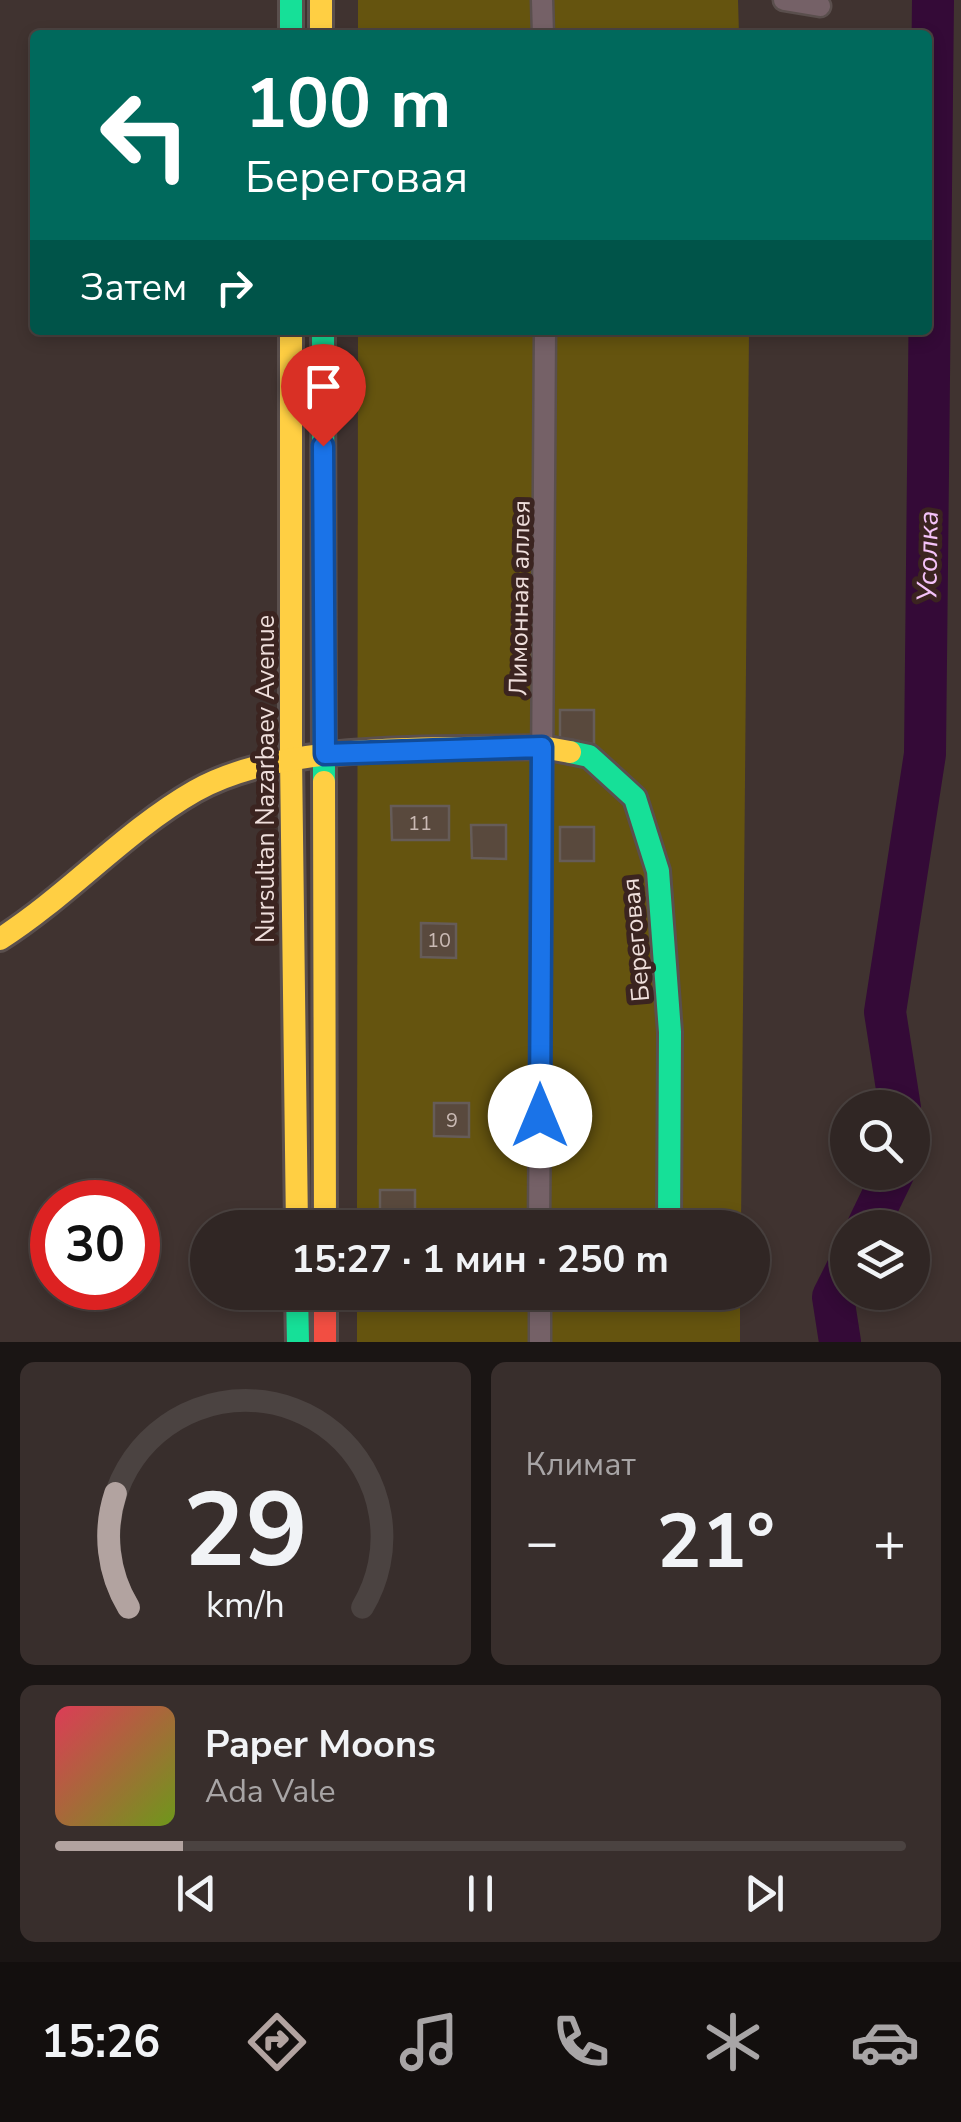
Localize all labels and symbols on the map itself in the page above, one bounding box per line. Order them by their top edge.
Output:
pin [281,344,366,447]
street label: Лимонная аллея [501,500,539,696]
water label: Усолка [908,510,948,602]
street label: Nursultan Nazarbaev Avenue [249,615,283,943]
house number: 11 [408,810,432,837]
street label: Береговая [614,877,658,1003]
house number: 10 [427,927,451,954]
position arrow [488,1064,592,1168]
house number: 9 [446,1107,458,1134]
speed limit sign: 30 [30,1180,160,1310]

